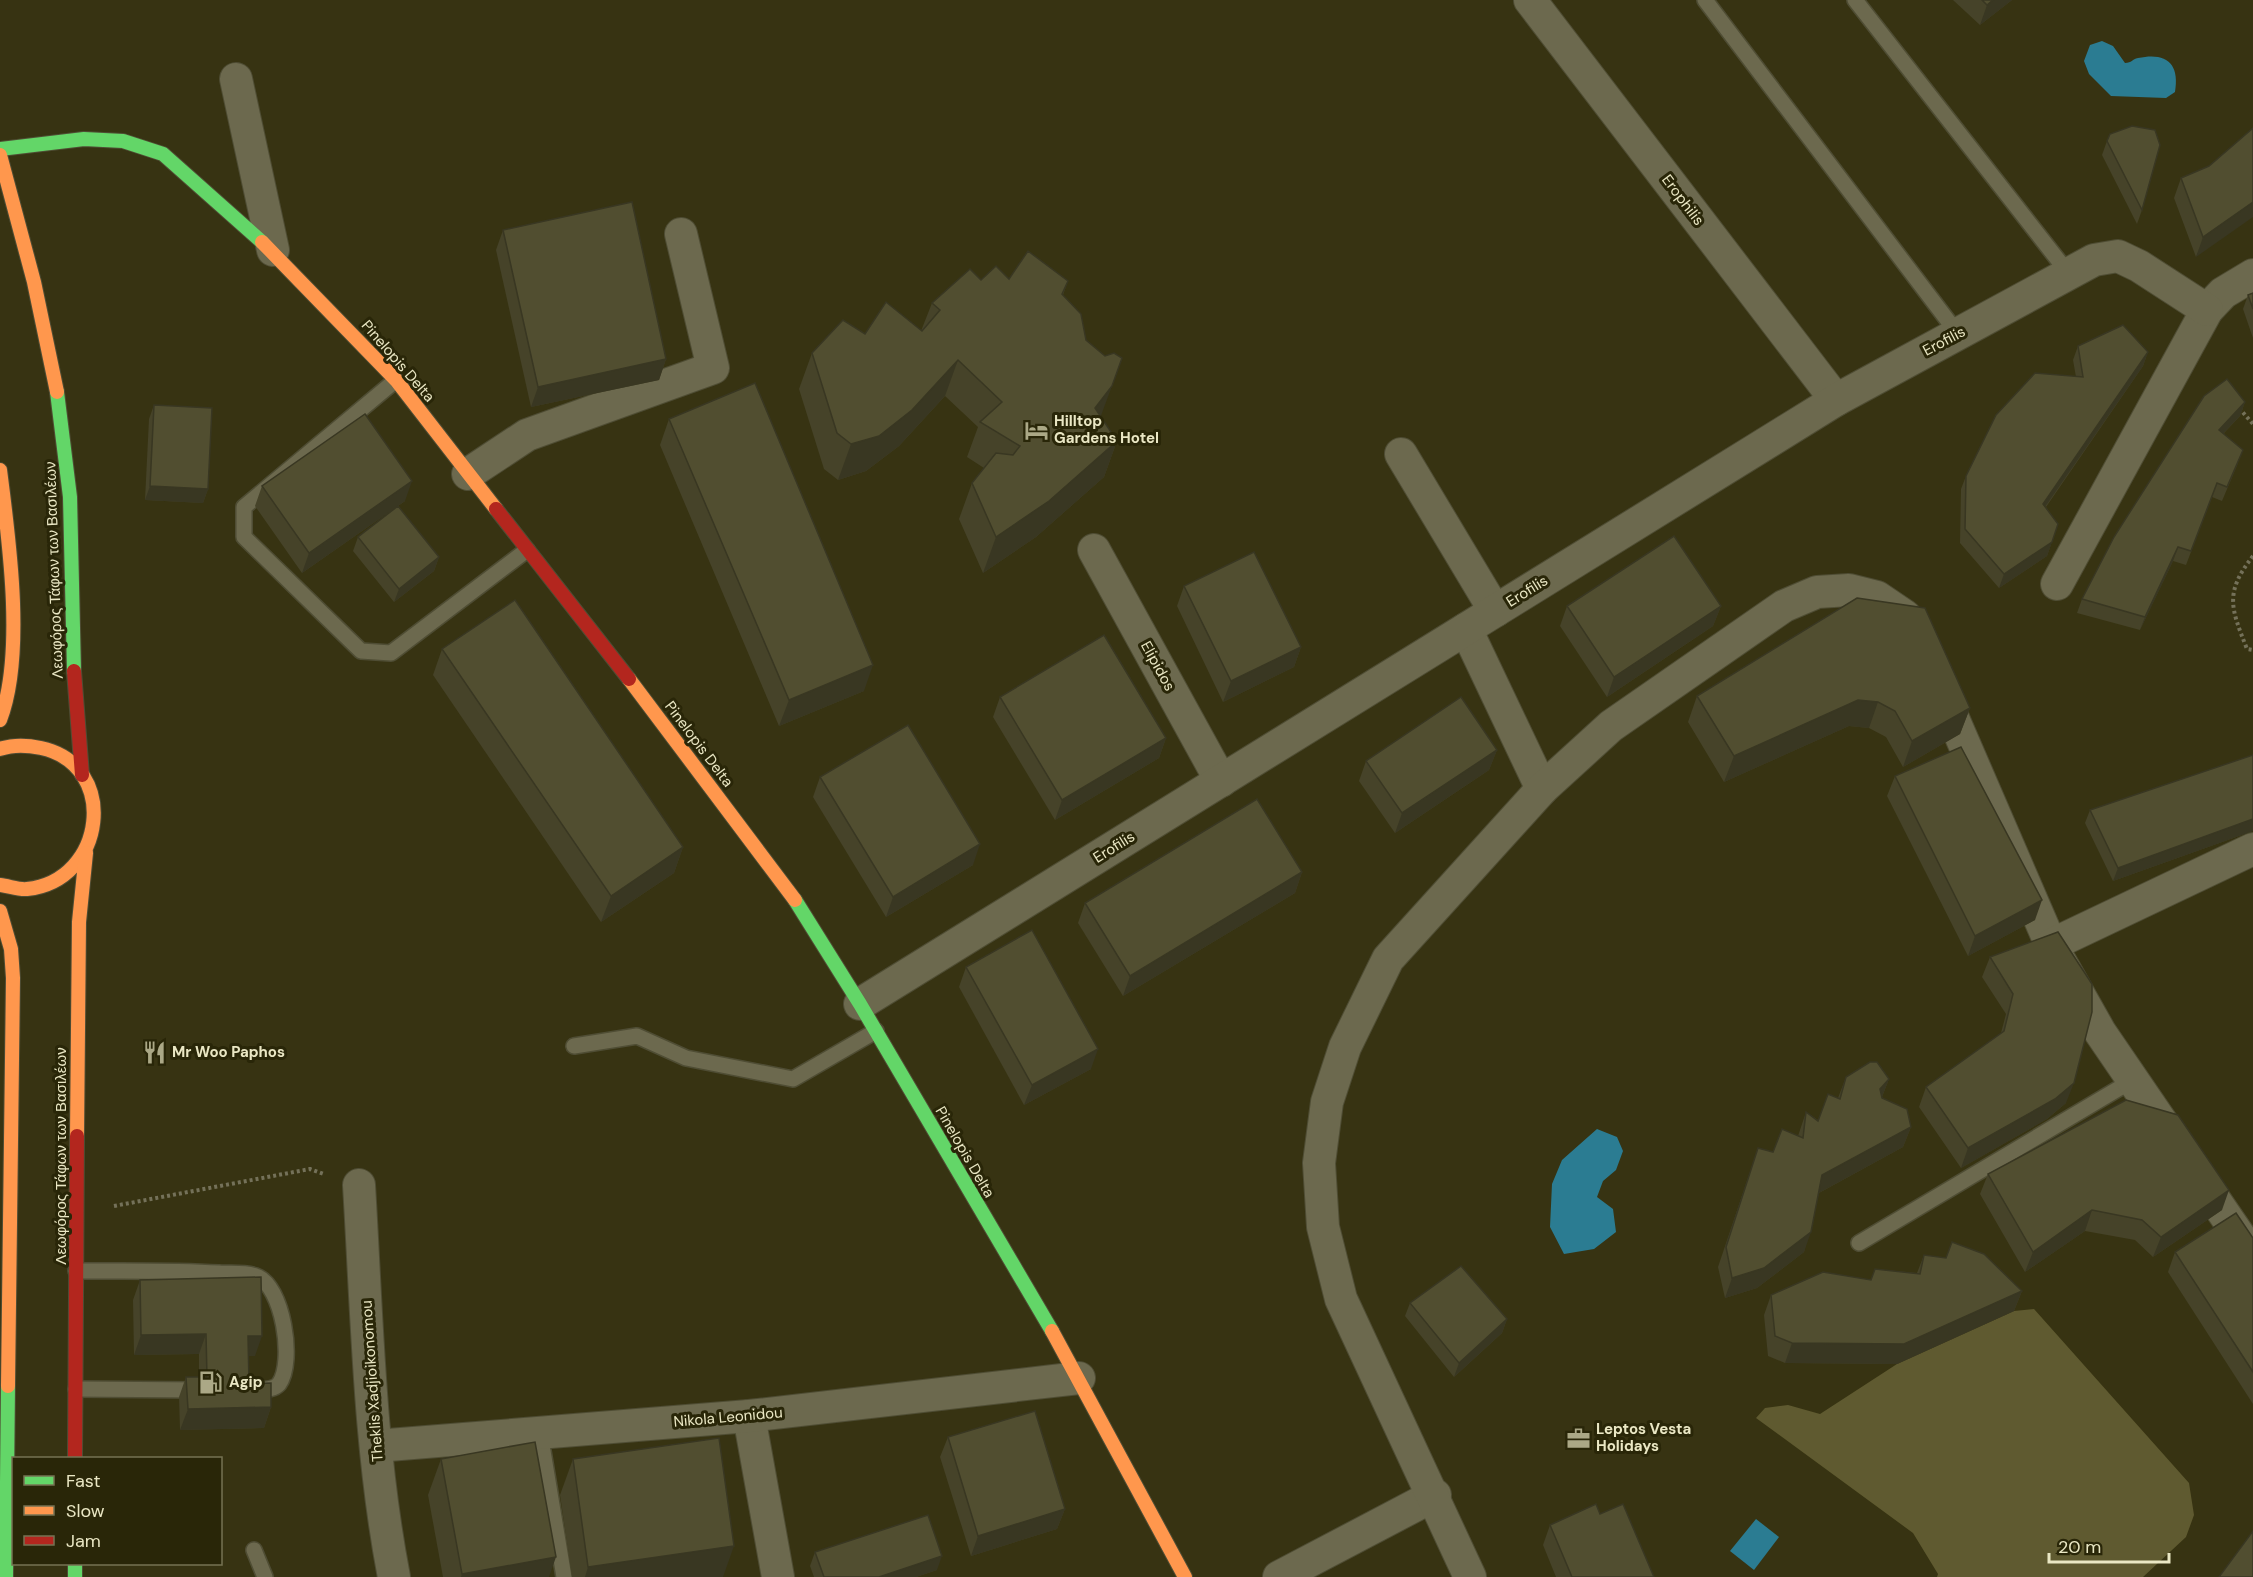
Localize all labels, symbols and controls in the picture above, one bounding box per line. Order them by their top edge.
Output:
street label: Erophilis [1657,171,1709,229]
street label: Pinelopis Delta [357,316,439,406]
street label: Erofilis [1919,321,1969,361]
place label: Hilltop Gardens Hotel [1054,411,1159,448]
hotel icon: Hilltop Gardens Hotel [1023,417,1049,443]
street label: Λεωφόρος Τάφων των Βασιλέων [40,461,68,679]
street label: Erofilis [1502,570,1552,612]
street label: Elipidos [1136,637,1180,695]
street label: Pinelopis Delta [660,697,738,791]
street label: Erofilis [1089,826,1139,868]
restaurant icon: Mr Woo Paphos [141,1039,167,1065]
place label: Mr Woo Paphos [172,1042,285,1062]
street label: Λεωφόρος Τάφων των Βασιλέων [51,1047,71,1265]
street label: Pinelopis Delta [931,1103,999,1201]
street label: Theklis Xadjioikonomou [356,1300,388,1462]
fuel station icon: Agip [198,1369,224,1395]
place label: Agip [229,1372,263,1392]
street label: Nikola Leonidou [673,1402,783,1432]
place label: Leptos Vesta Holidays [1596,1419,1691,1456]
office icon: Leptos Vesta Holidays [1565,1425,1591,1451]
legend [12,1457,222,1565]
text: Fast [66,1469,101,1493]
text: Slow [66,1499,105,1523]
scale bar [2049,1526,2169,1564]
text: Jam [66,1529,101,1553]
text: 20 m [2058,1535,2101,1559]

